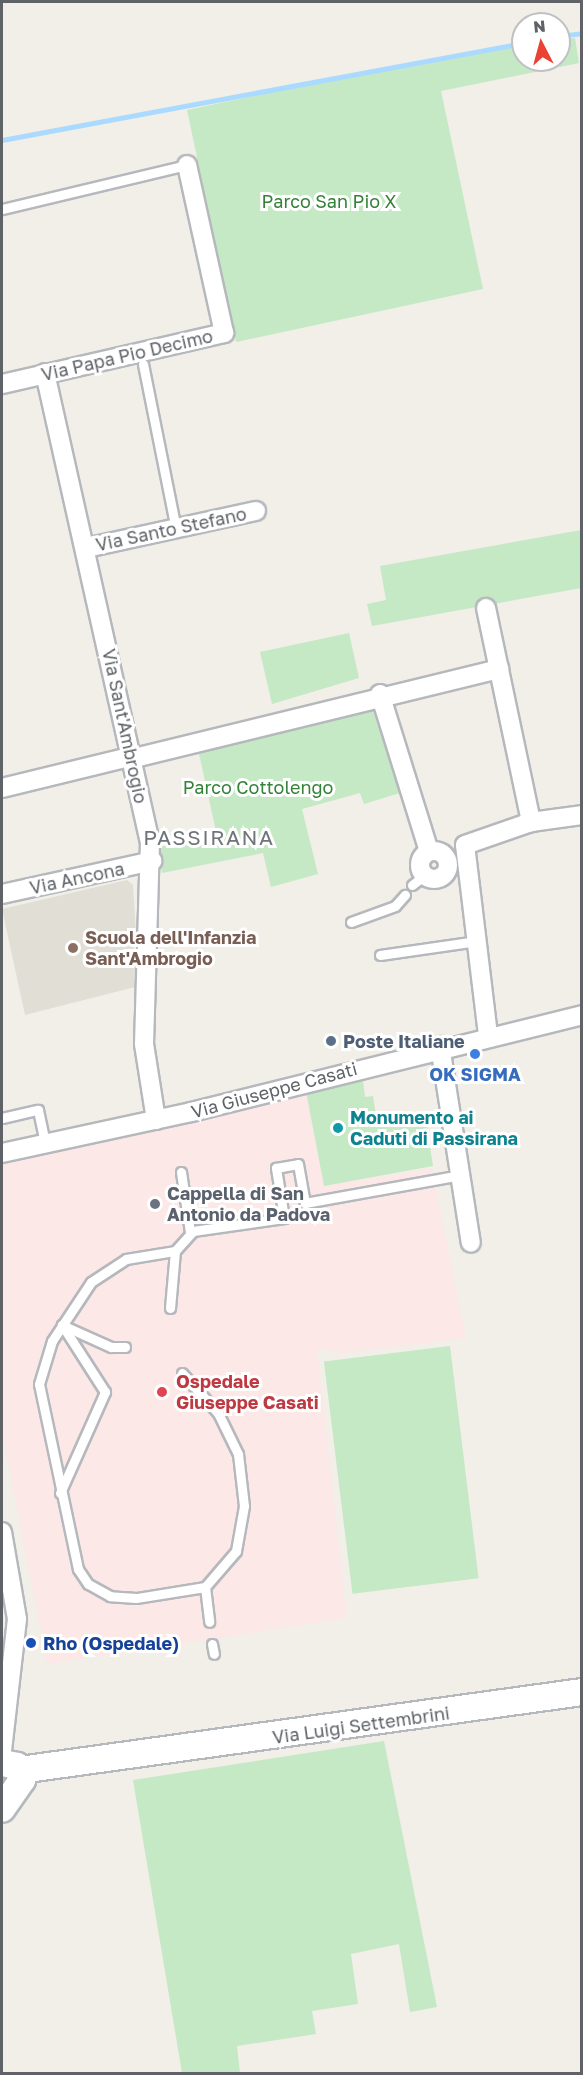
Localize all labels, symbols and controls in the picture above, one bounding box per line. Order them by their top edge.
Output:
north arrow [511,12,571,72]
text: N [532,16,546,37]
park label: Parco San Pio X [262,190,396,212]
street label: Via Papa Pio Decimo [39,325,215,385]
street label: Via Santo Stefano [94,502,248,556]
street label: Via Sant'Ambrogio [98,647,152,805]
park label: Parco Cottolengo [183,776,333,798]
district label: PASSIRANA [143,824,275,850]
street label: Via Ancona [28,857,126,899]
place label: Scuola dell'Infanzia Sant'Ambrogio [85,927,256,970]
marker: Scuola dell'Infanzia Sant'Ambrogio [66,941,80,955]
place label: Poste Italiane [343,1030,465,1052]
marker: Poste Italiane [324,1034,338,1048]
marker: OK SIGMA [468,1047,482,1061]
street label: Via Giuseppe Casati [189,1057,359,1123]
place label: OK SIGMA [429,1063,521,1085]
place label: Monumento ai Caduti di Passirana [350,1107,518,1150]
marker: Monumento ai Caduti di Passirana [331,1121,345,1135]
place label: Cappella di San Antonio da Padova [167,1183,330,1226]
marker: Cappella di San Antonio da Padova [148,1197,162,1211]
place label: Ospedale Giuseppe Casati [176,1371,319,1414]
marker: Ospedale Giuseppe Casati [153,1383,171,1401]
place label: Rho (Ospedale) [43,1632,179,1654]
marker: Rho (Ospedale) [24,1636,38,1650]
street label: Via Luigi Settembrini [271,1702,451,1748]

